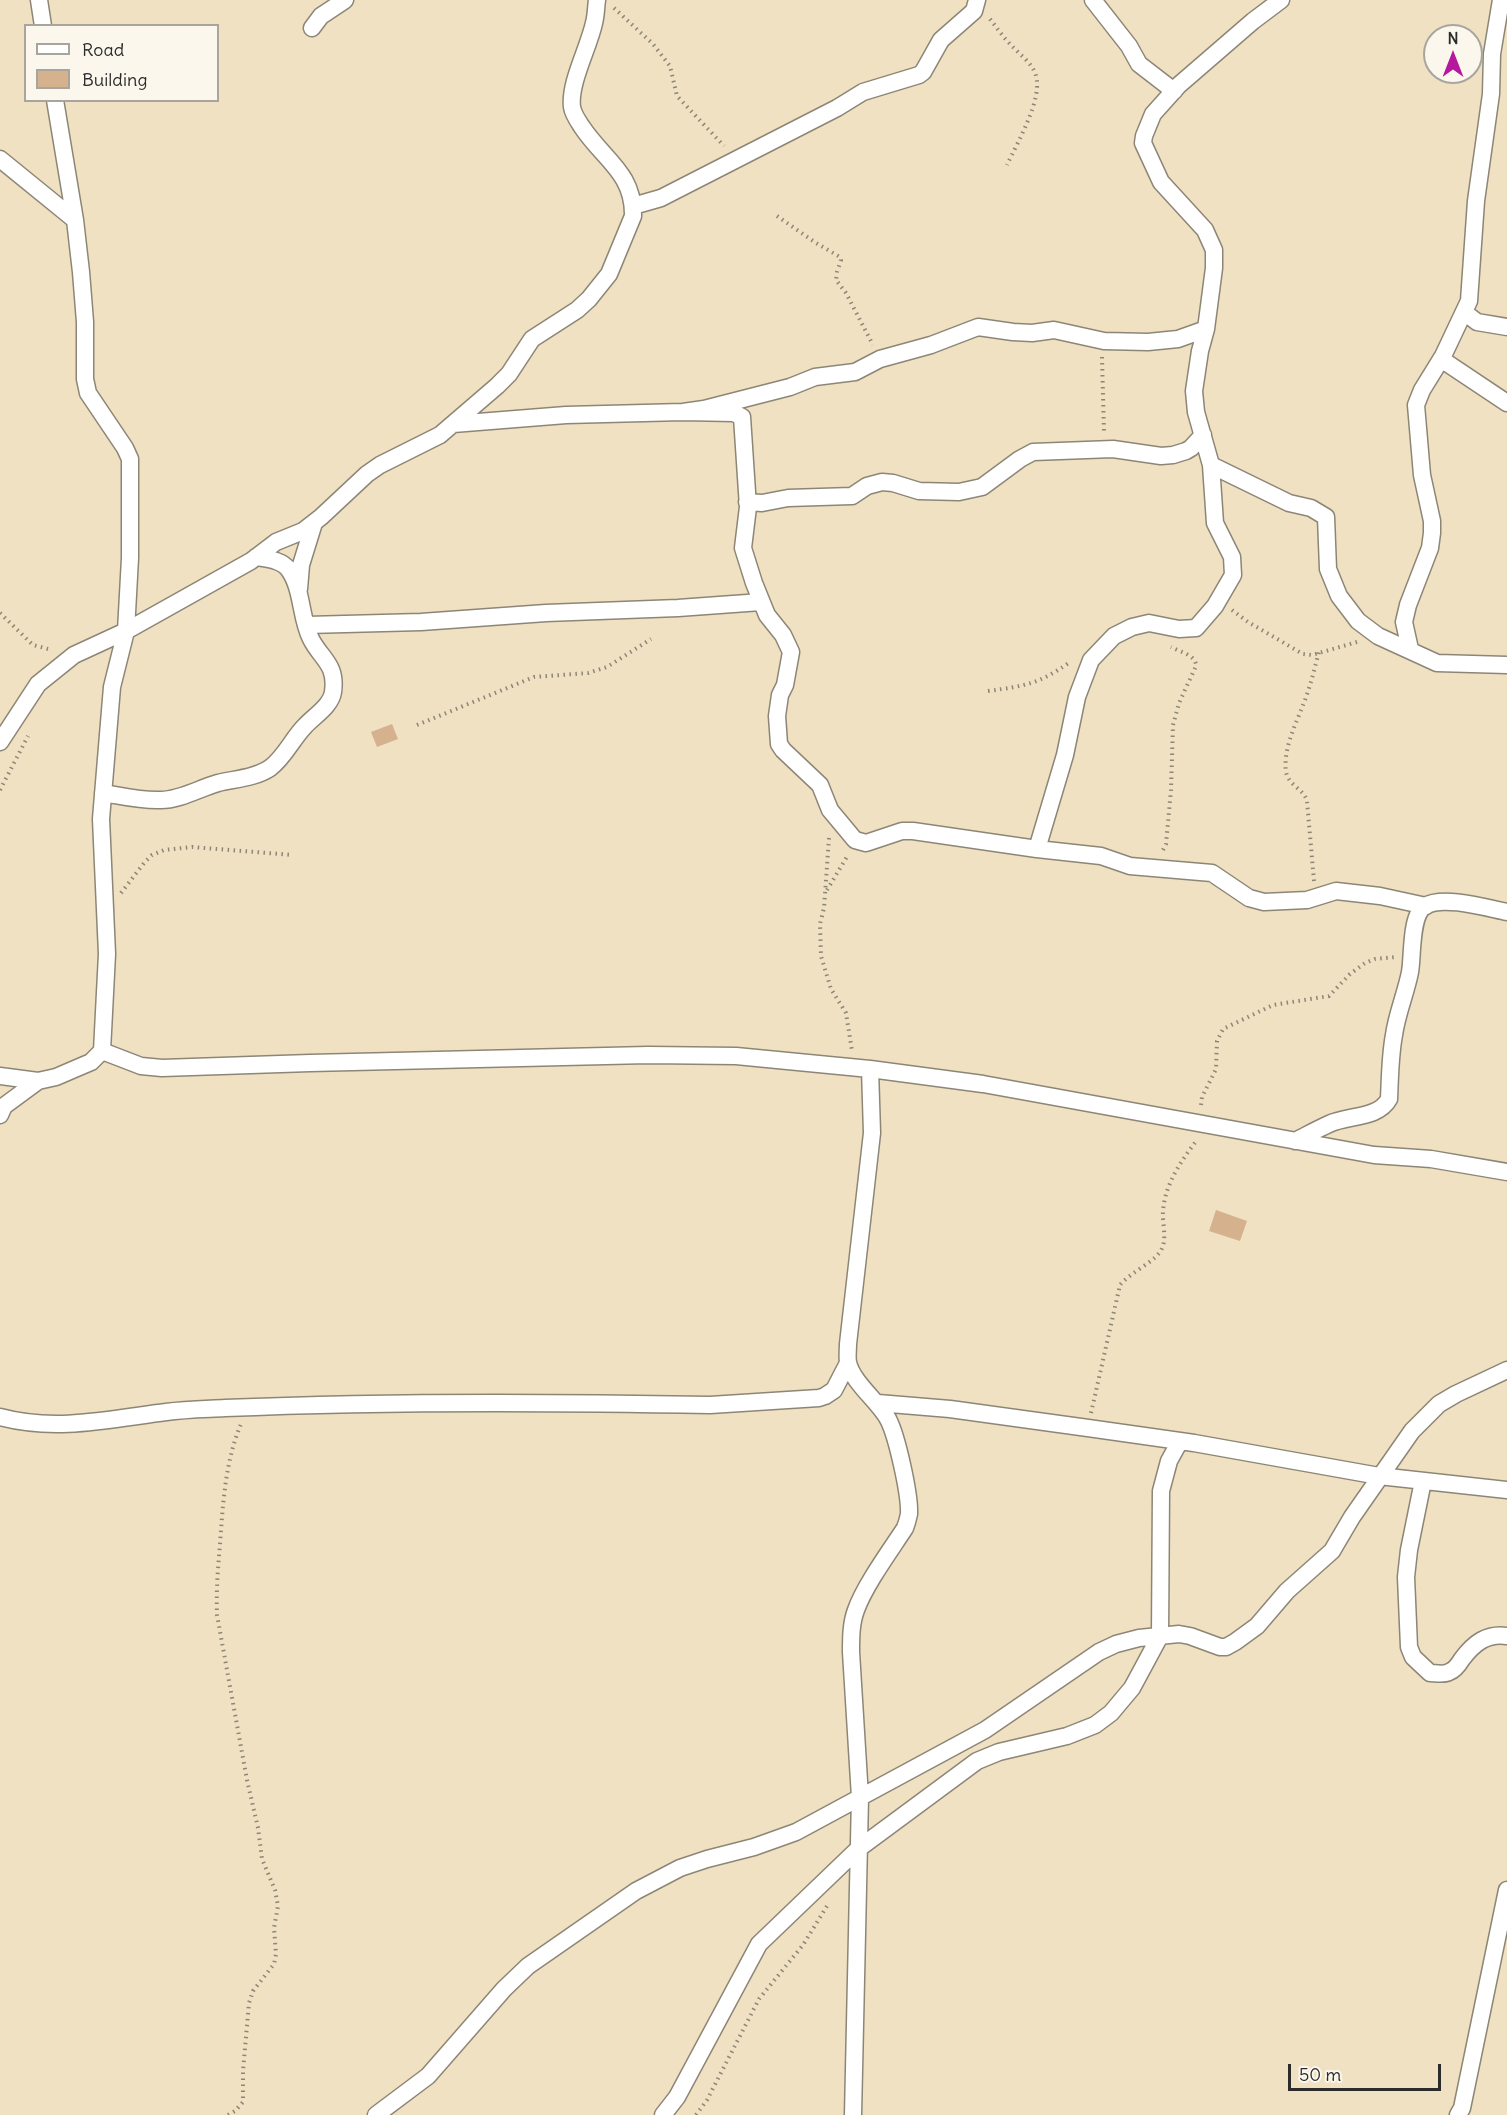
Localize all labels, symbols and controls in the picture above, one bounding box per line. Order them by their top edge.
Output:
legend [24,24,219,102]
north arrow [1423,24,1483,84]
text: N [1447,28,1459,48]
text: Road [82,38,124,61]
text: Building [82,68,147,91]
scale bar [1291,2052,1444,2090]
text: 50 m [1299,2063,1341,2086]

